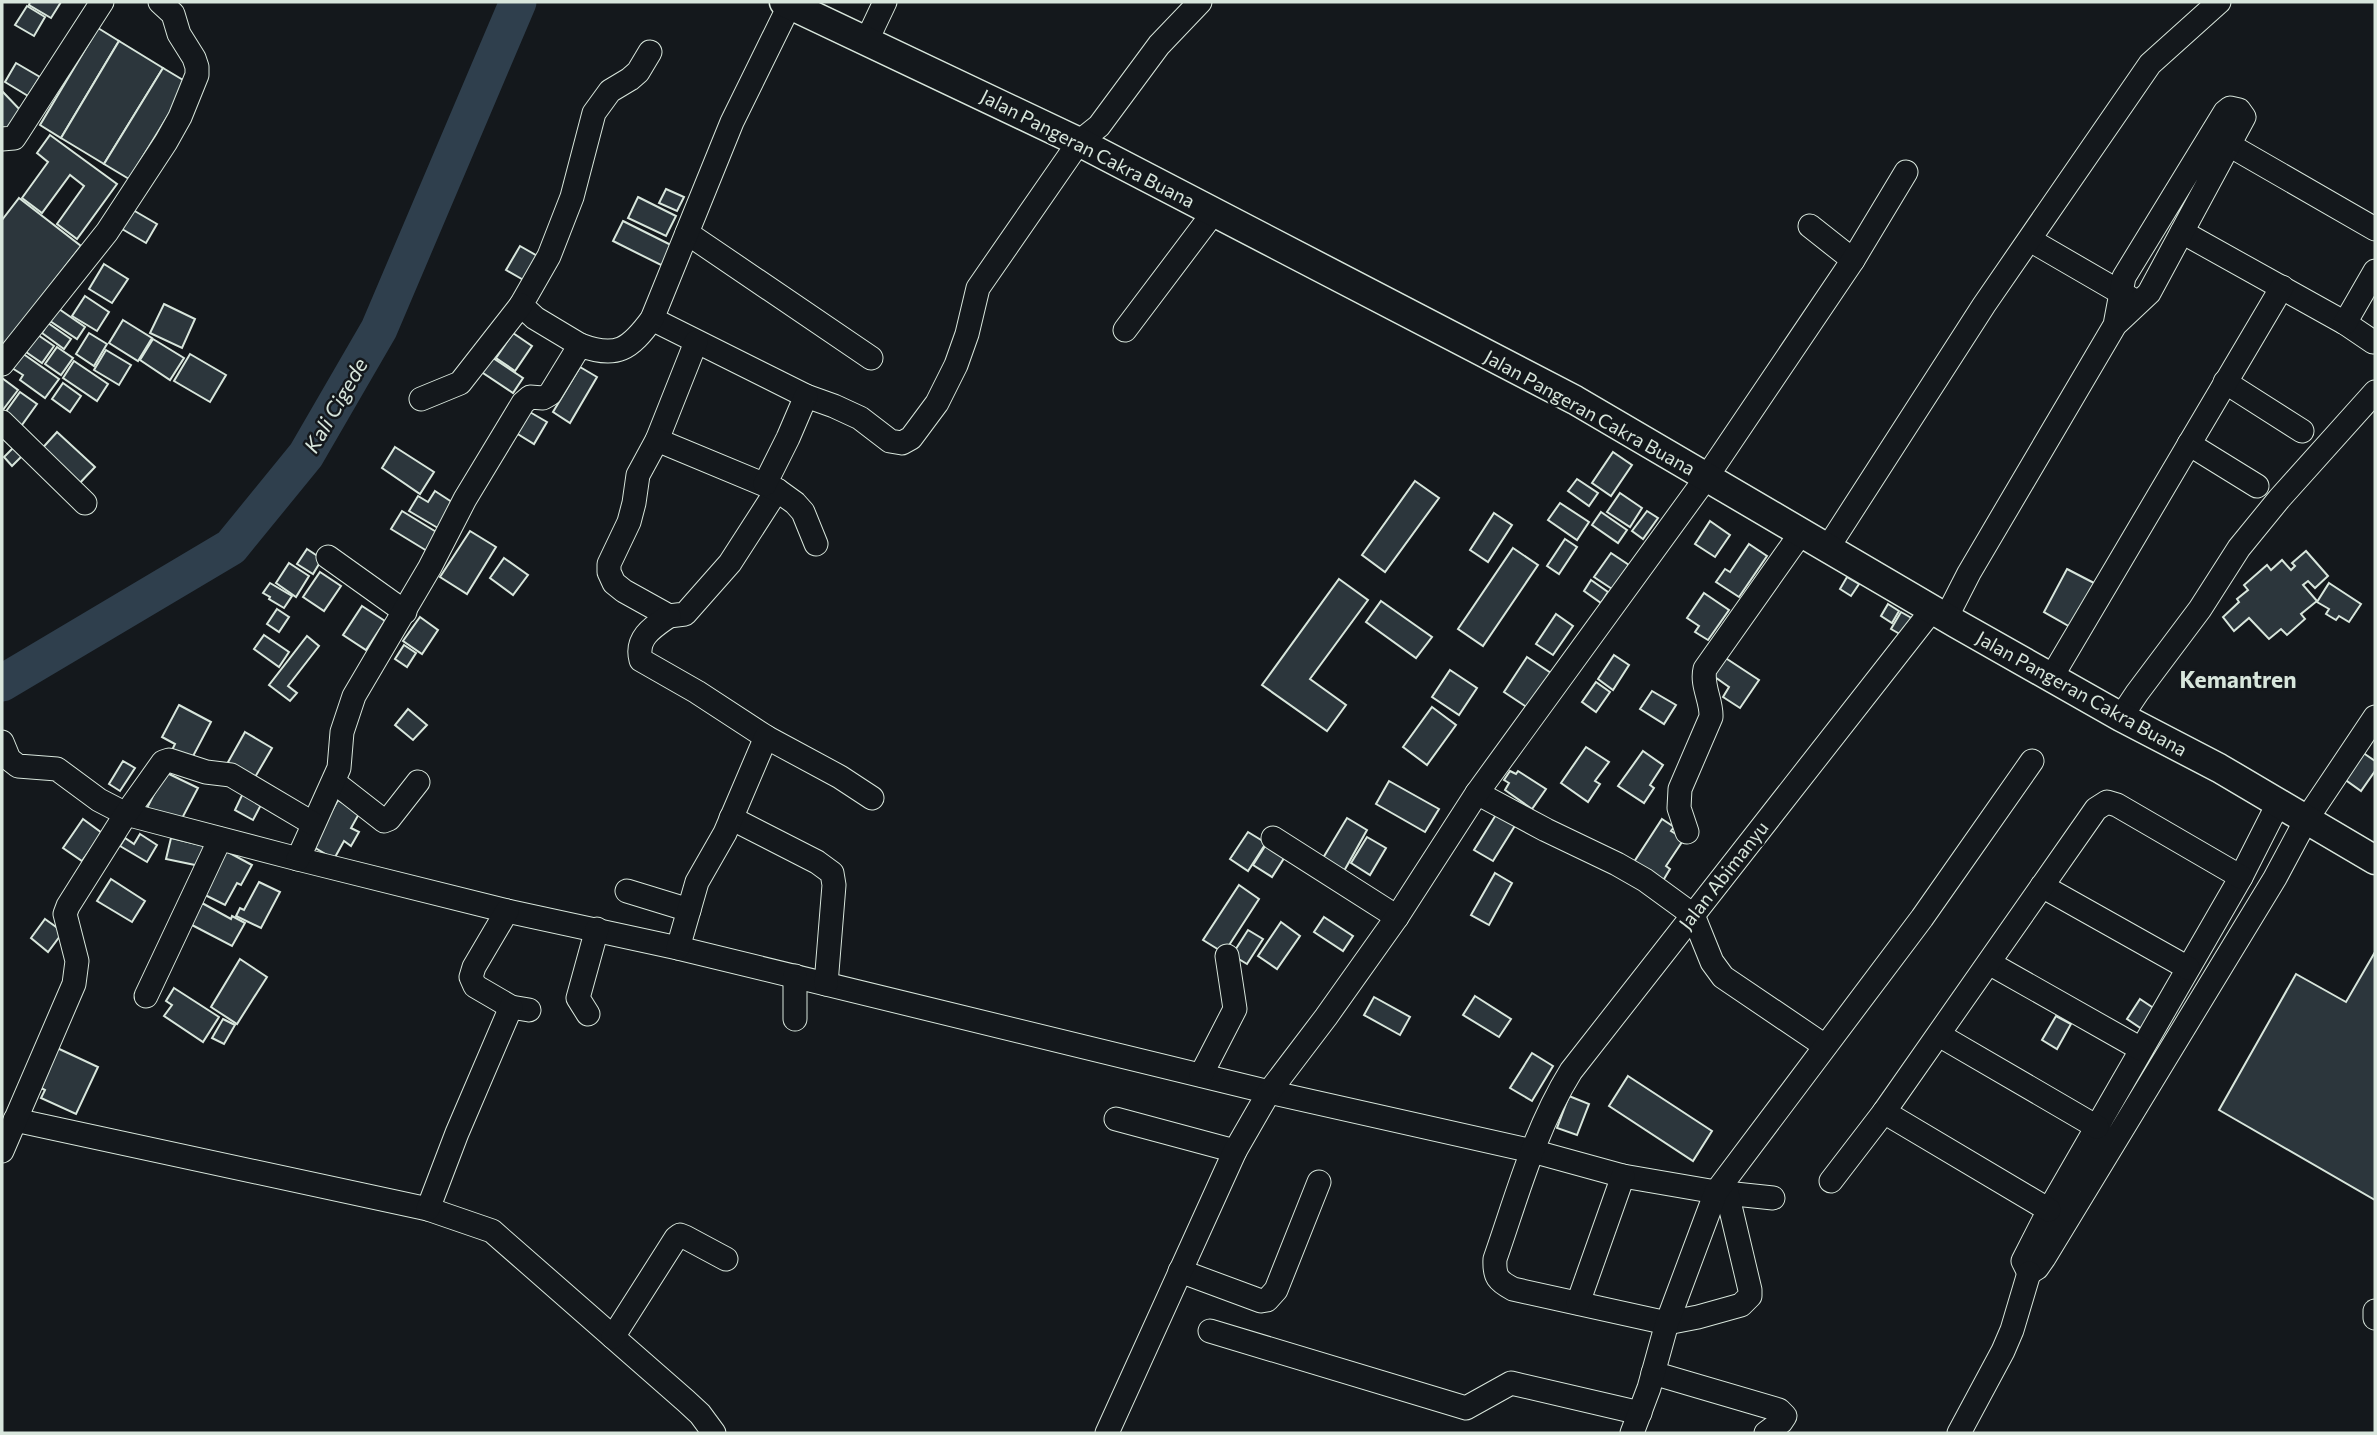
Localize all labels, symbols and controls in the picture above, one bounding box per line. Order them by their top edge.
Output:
street label: Jalan Pangeran Cakra Buana [977,84,1199,212]
street label: Jalan Pangeran Cakra Buana [1481,344,1699,480]
water label: Kali Cigede [298,353,372,457]
street label: Jalan Pangeran Cakra Buana [1973,625,2191,761]
district label: Kemantren [2180,665,2297,693]
street label: Jalan Abimanyu [1673,816,1773,934]

